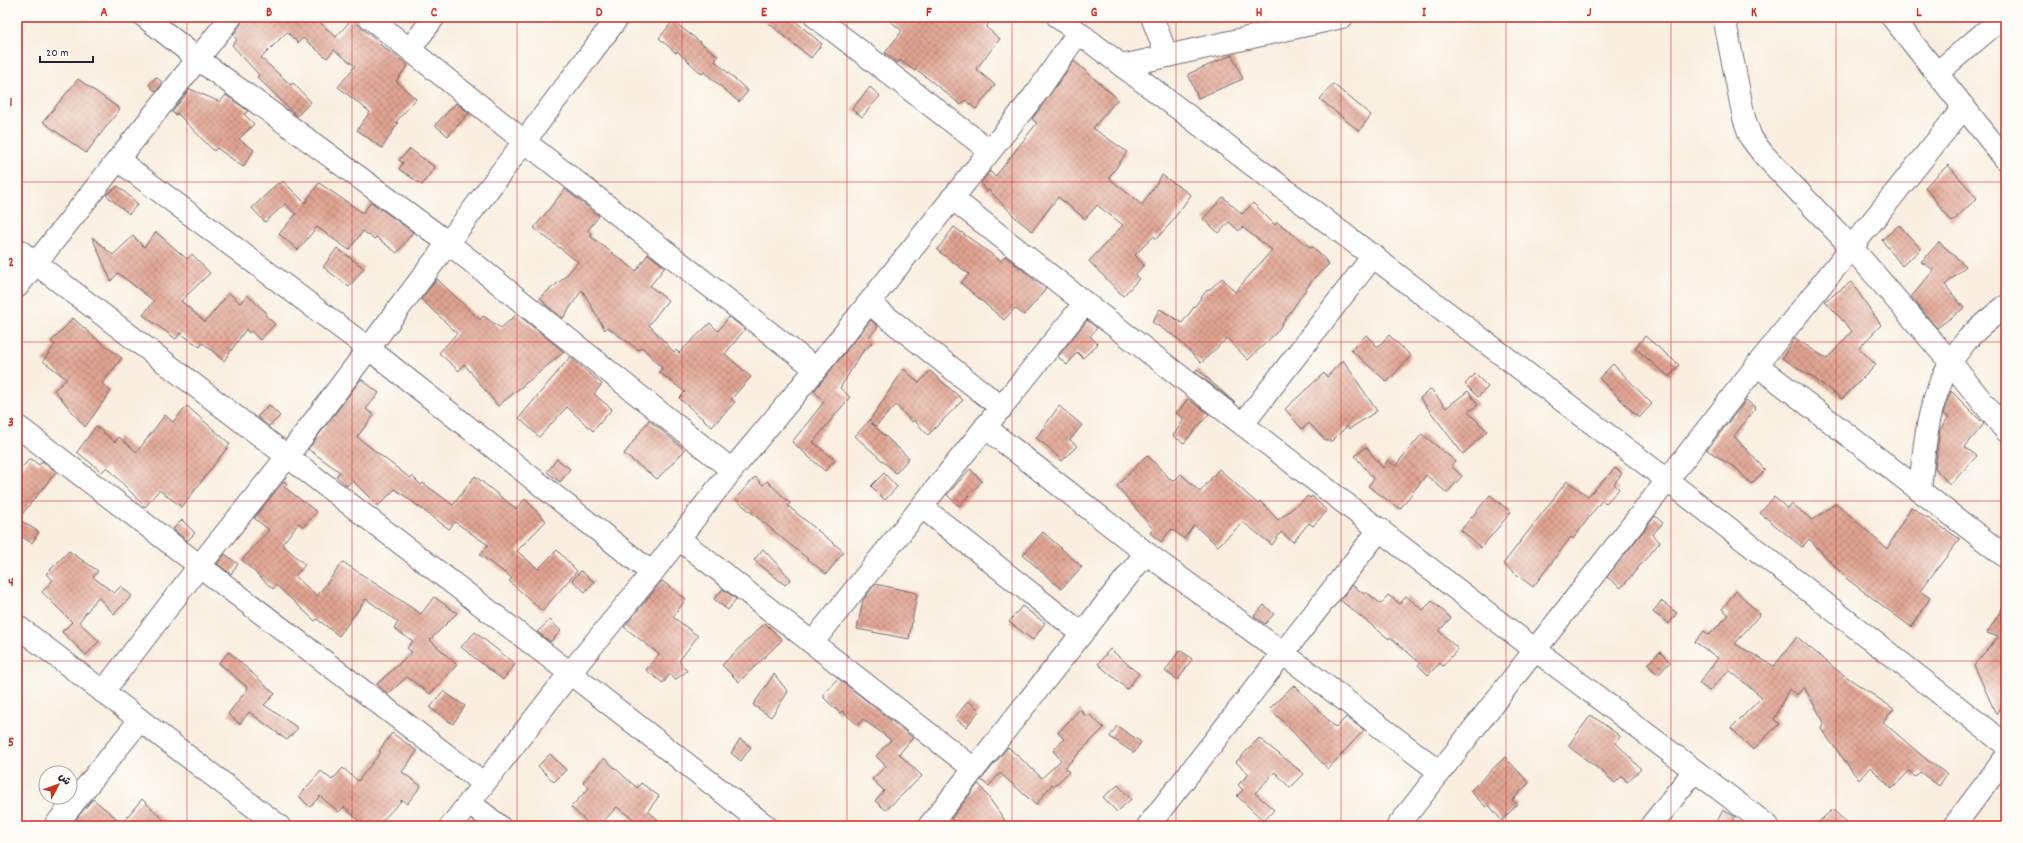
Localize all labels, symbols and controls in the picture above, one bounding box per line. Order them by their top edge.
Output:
text: A [100,4,108,23]
text: B [266,4,272,23]
text: C [431,4,438,23]
text: D [596,4,603,23]
text: E [761,4,768,23]
text: F [926,4,932,23]
text: G [1091,4,1098,23]
text: H [1256,4,1263,23]
text: I [1422,4,1427,23]
text: J [1587,4,1592,23]
text: K [1751,4,1757,23]
text: L [1916,4,1922,23]
scale bar [40,38,93,64]
text: 20 m [46,45,69,62]
text: 1 [10,94,13,113]
text: 2 [8,254,14,273]
text: 3 [8,414,14,433]
text: 4 [8,574,14,593]
text: 5 [8,734,14,753]
north arrow [38,765,78,805]
text: ش [54,770,74,790]

